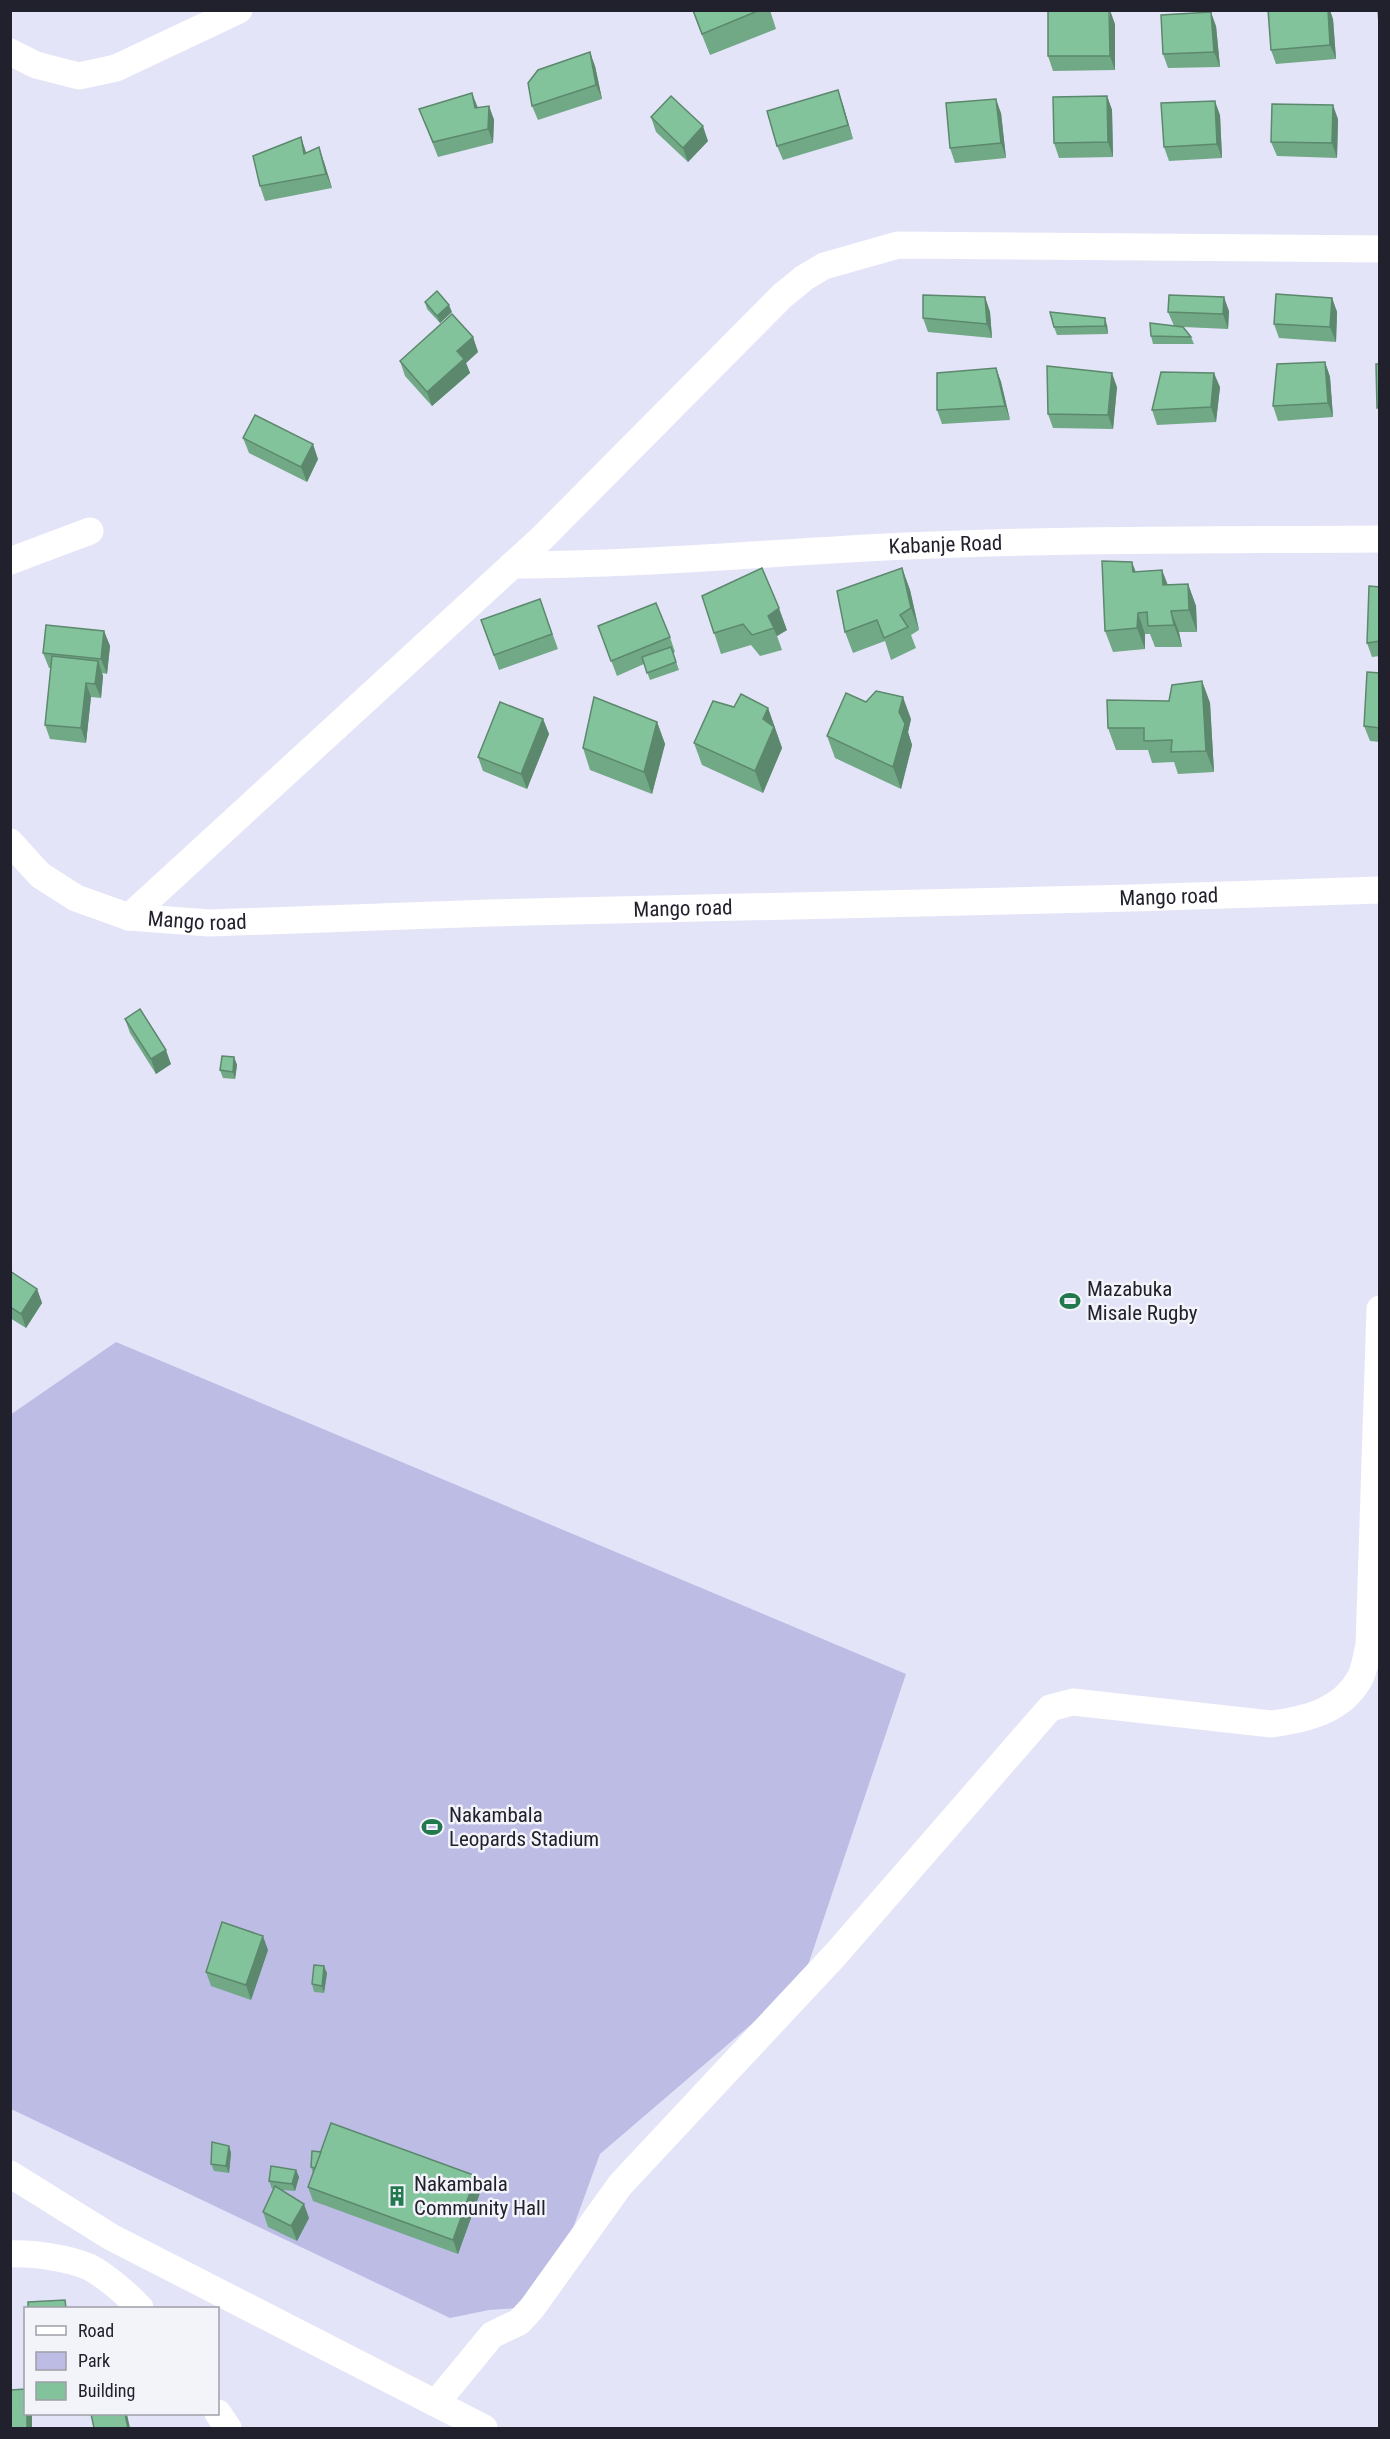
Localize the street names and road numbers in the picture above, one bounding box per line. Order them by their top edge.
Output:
street label: Kabanje Road [888,531,1003,559]
street label: Mango road [1119,883,1219,910]
street label: Mango road [633,895,733,922]
street label: Mango road [147,906,247,935]

